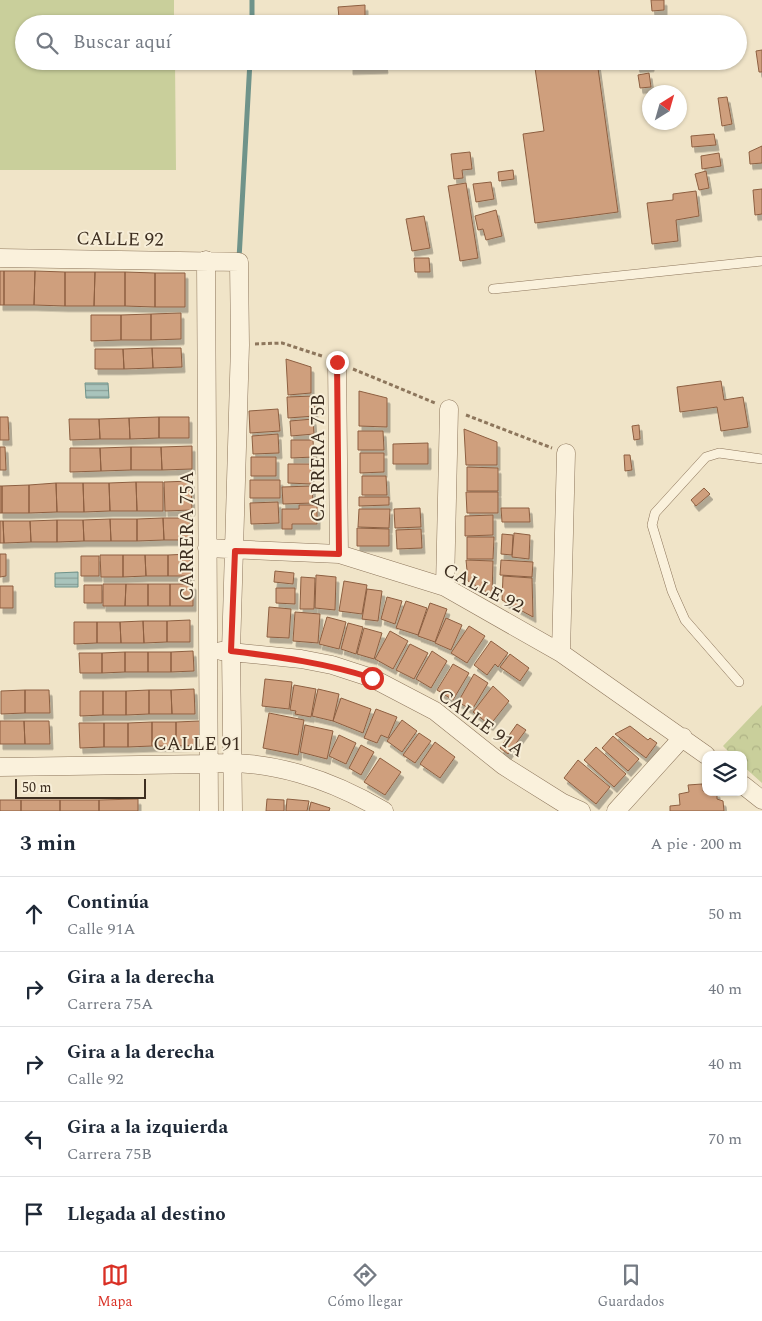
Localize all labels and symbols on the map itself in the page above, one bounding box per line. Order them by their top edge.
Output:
north arrow [642,85,687,130]
street label: CALLE 92 [76,224,164,255]
route end [326,351,349,374]
street label: CARRERA 75B [304,394,333,522]
street label: CARRERA 75A [173,471,202,601]
street label: CALLE 92 [438,556,529,621]
route start [361,667,384,690]
street label: CALLE 91A [431,682,531,765]
street label: CALLE 91 [153,730,241,759]
scale bar [15,776,146,799]

